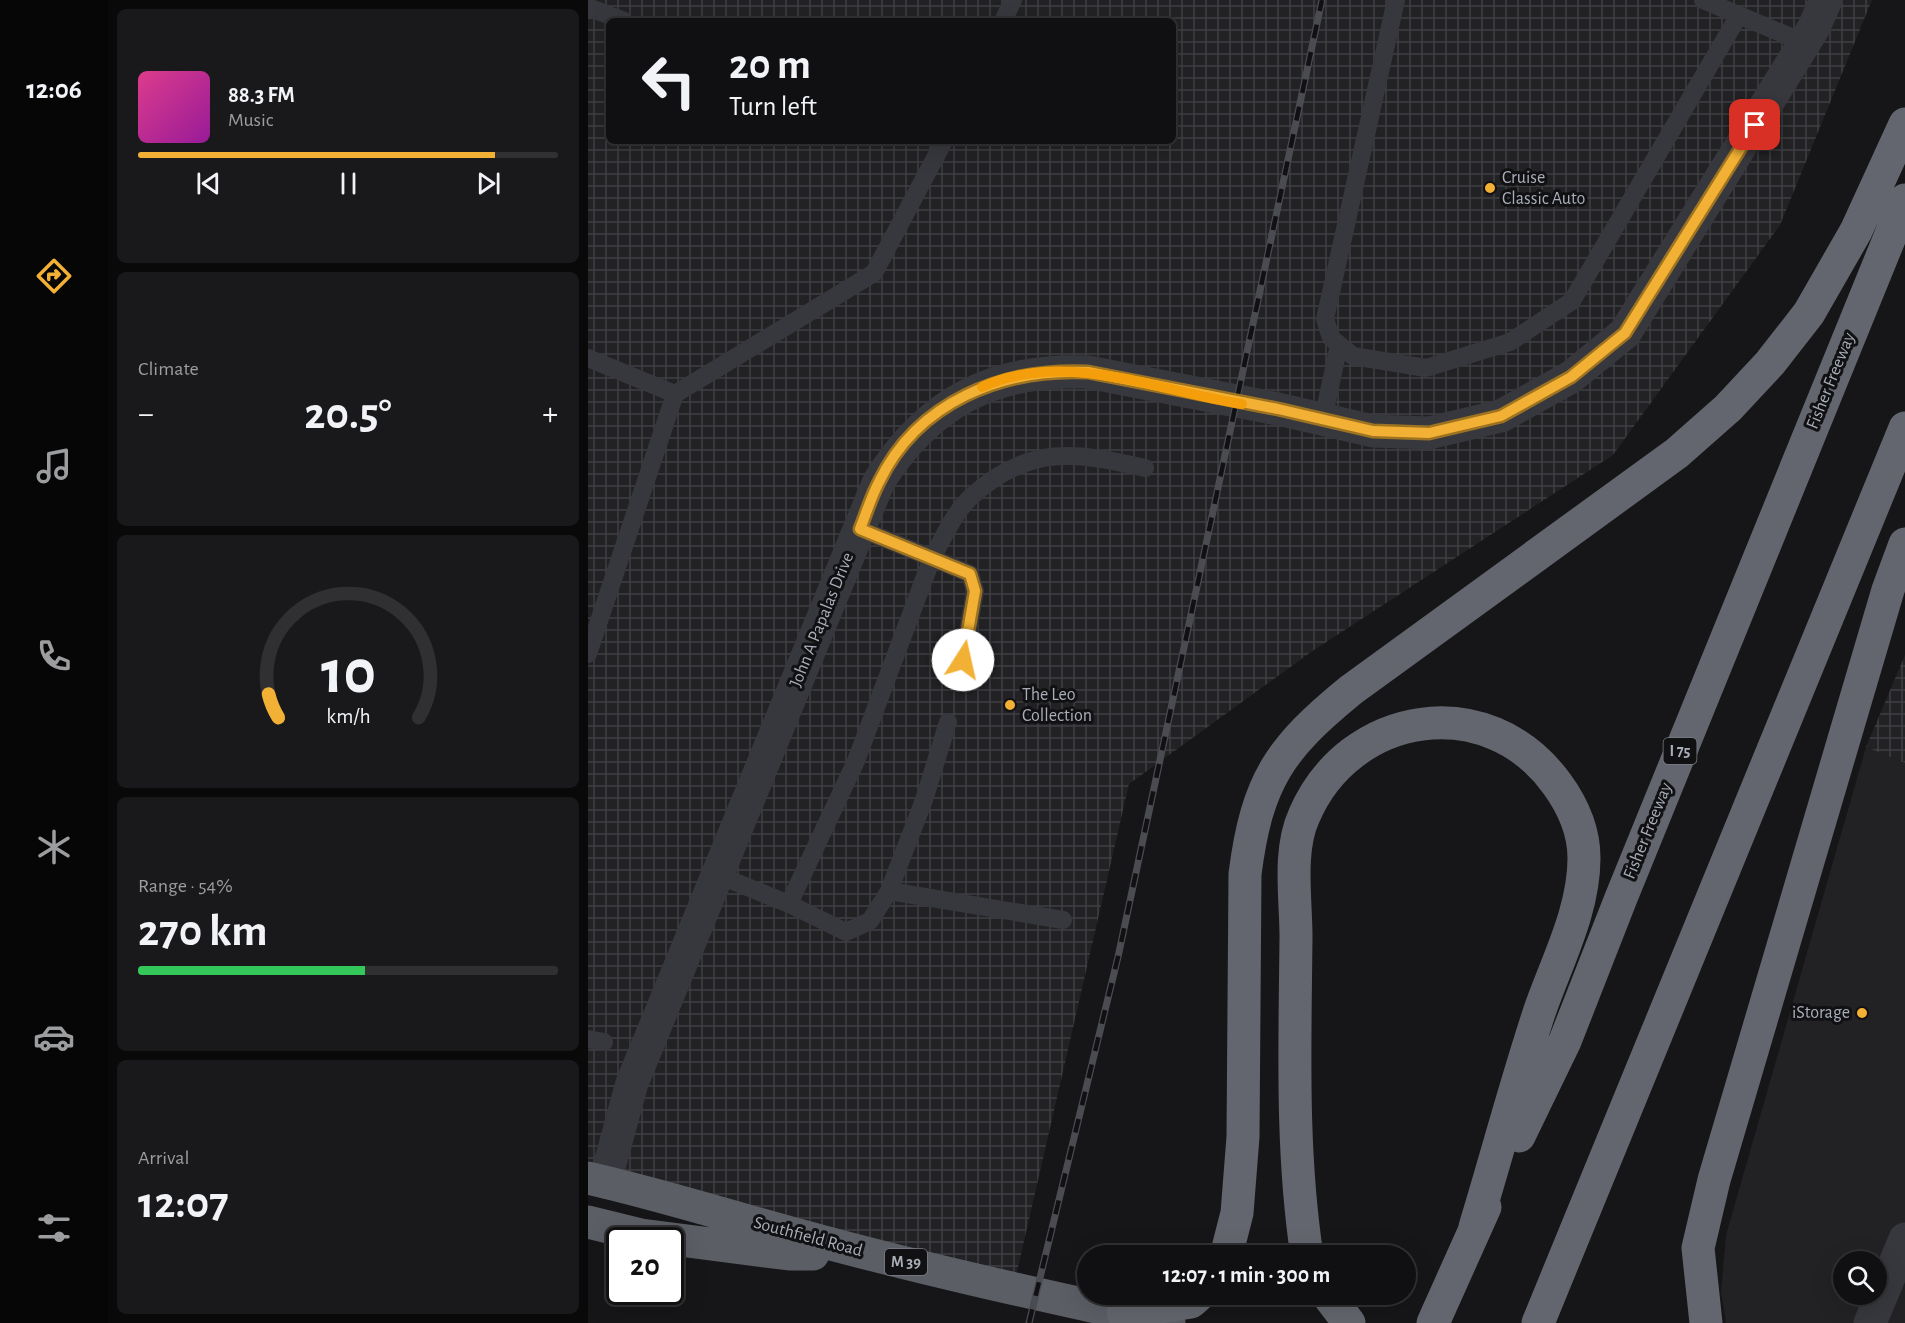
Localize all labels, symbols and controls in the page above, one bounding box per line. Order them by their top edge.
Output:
icon: left [630,42,708,120]
text: 20 m [729,44,811,86]
text: 12:06 [26,76,82,103]
text: 88.3 FM [228,84,295,106]
text: Turn left [729,93,817,120]
pin [1729,99,1780,150]
icon: arrive [1738,108,1771,141]
text: Music [228,110,274,130]
icon: previous [192,167,225,200]
icon: pause [332,167,365,200]
icon: next [472,167,505,200]
place label: Cruise Classic Auto [1502,169,1585,208]
marker: Cruise Classic Auto [1483,181,1497,195]
icon: directions [33,255,75,297]
street label: Fisher Freeway [1803,330,1859,432]
text: Climate [138,359,199,379]
text: 20.5° [304,392,392,437]
text: − [138,398,154,431]
text: + [542,398,558,431]
icon: music [33,445,75,487]
street label: John A Papalas Drive [787,550,857,690]
position arrow [931,628,995,692]
icon: phone [33,635,75,677]
text: 10 [321,643,375,705]
place label: The Leo Collection [1022,686,1092,725]
marker: The Leo Collection [1003,698,1017,712]
text: km/h [326,707,370,728]
road number: I 75 [1664,738,1696,764]
street label: Fisher Freeway [1620,780,1676,882]
icon: climate [33,826,75,868]
text: Range · 54% [138,876,233,896]
text: 270 km [138,909,267,954]
place label: iStorage [1792,1004,1850,1022]
marker: iStorage [1855,1006,1869,1020]
icon: car [33,1016,75,1058]
text: Arrival [138,1148,189,1168]
text: 12:07 [138,1181,229,1226]
icon: filters [33,1207,75,1249]
street label: Southfield Road [752,1214,864,1260]
speed limit sign: 20 [606,1227,684,1305]
road number: M 39 [885,1249,927,1275]
map controls [1833,1251,1887,1305]
button: search [1833,1251,1887,1305]
text: 12:07 · 1 min · 300 m [1163,1264,1330,1286]

